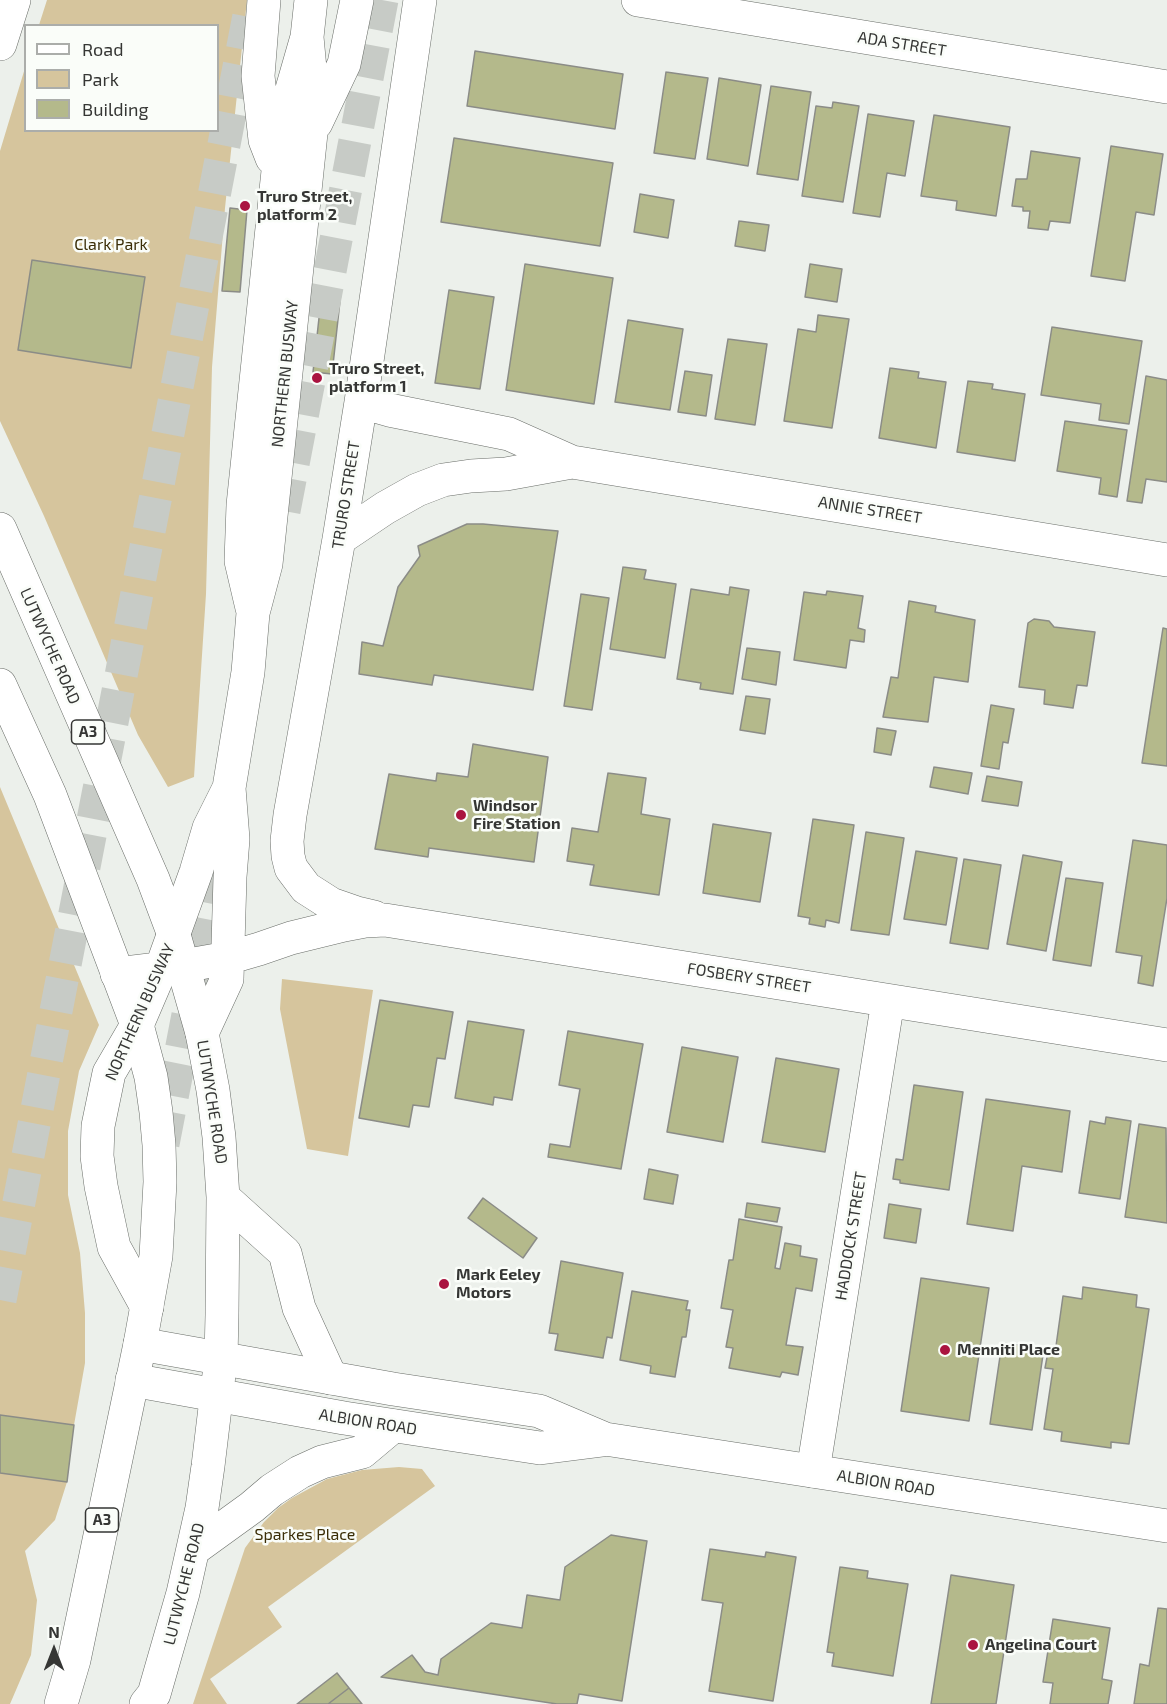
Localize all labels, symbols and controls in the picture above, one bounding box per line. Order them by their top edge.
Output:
legend [24,24,219,132]
street label: ADA STREET [856,28,948,60]
text: Road [82,38,123,60]
text: Park [82,68,119,90]
text: Building [82,98,149,120]
place label: Truro Street, platform 2 [257,187,352,225]
marker: Truro Street, platform 2 [238,199,252,213]
park label: Clark Park [74,235,148,255]
street label: NORTHERN BUSWAY [268,299,302,449]
place label: Truro Street, platform 1 [329,359,424,397]
marker: Truro Street, platform 1 [310,371,324,385]
street label: TRURO STREET [328,439,364,551]
street label: ANNIE STREET [817,492,923,528]
street label: LUTWYCHE ROAD [16,585,84,707]
road number: A3 [72,720,104,744]
place label: Windsor Fire Station [473,796,561,834]
marker: Windsor Fire Station [454,808,468,822]
street label: NORTHERN BUSWAY [101,941,179,1083]
street label: FOSBERY STREET [686,959,812,997]
street label: LUTWYCHE ROAD [193,1039,231,1165]
street label: HADDOCK STREET [831,1170,871,1302]
place label: Mark Eeley Motors [456,1265,540,1303]
marker: Mark Eeley Motors [437,1277,451,1291]
place label: Menniti Place [957,1340,1060,1360]
marker: Menniti Place [938,1343,952,1357]
street label: ALBION ROAD [318,1405,418,1439]
street label: ALBION ROAD [836,1466,936,1500]
road number: A3 [86,1508,118,1532]
street label: LUTWYCHE ROAD [160,1521,208,1647]
park label: Sparkes Place [255,1525,355,1545]
north arrow [24,1620,84,1680]
text: N [48,1622,60,1641]
place label: Angelina Court [985,1635,1097,1655]
marker: Angelina Court [966,1638,980,1652]

